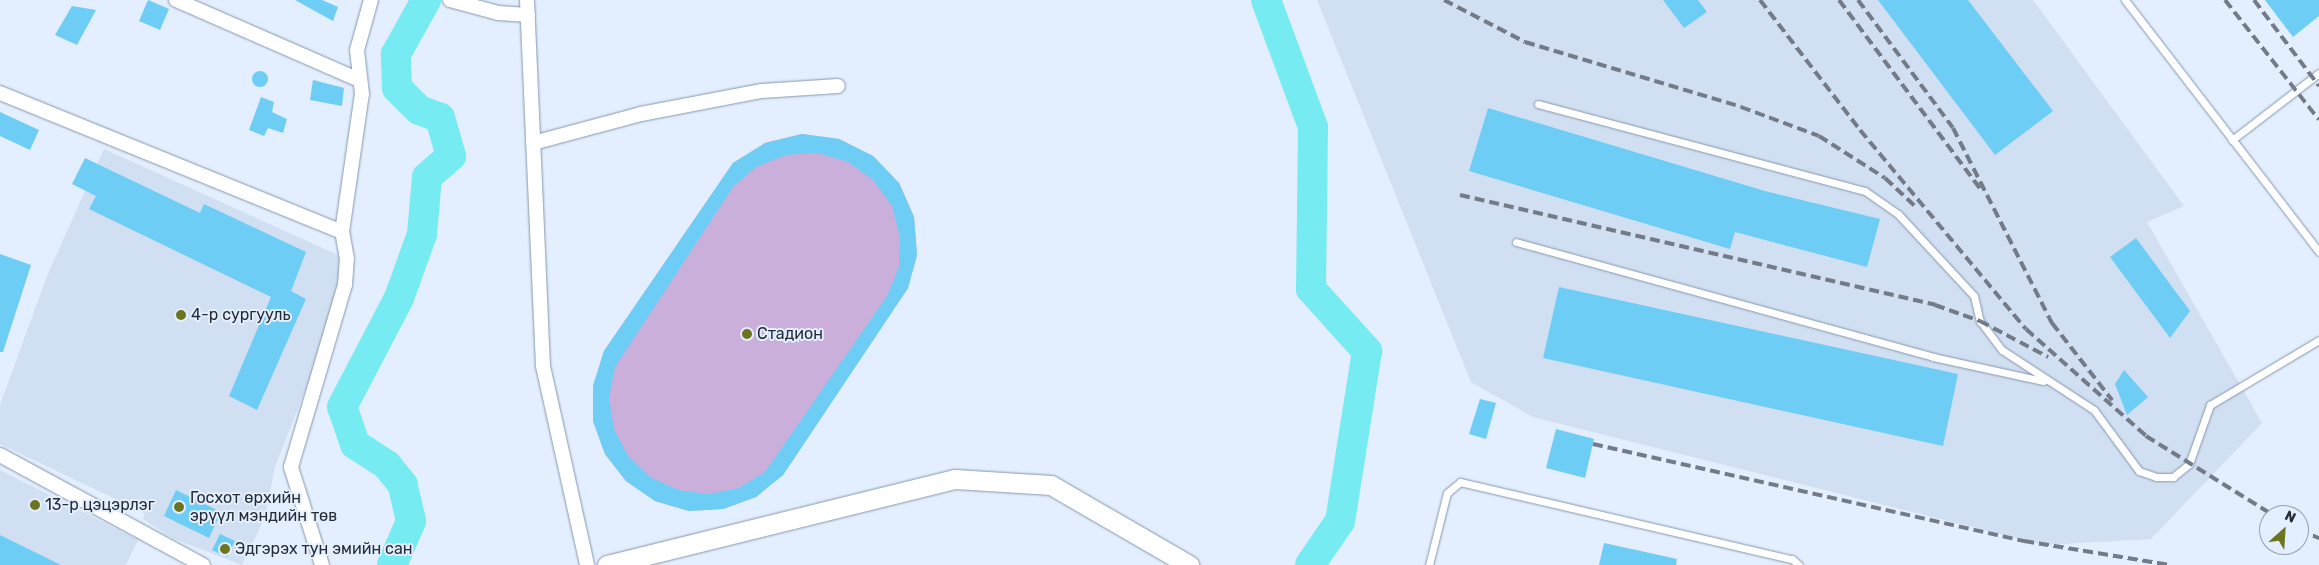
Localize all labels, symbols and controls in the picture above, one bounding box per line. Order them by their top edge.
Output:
place label: 4-р сургууль [191,305,290,325]
marker: 4-р сургууль [175,309,187,321]
place label: Стадион [757,324,823,344]
marker: Стадион [741,328,753,340]
place label: Госхот өрхийн эрүүл мэндийн төв [190,488,337,526]
place label: 13-р цэцэрлэг [45,495,155,515]
marker: 13-р цэцэрлэг [29,499,41,511]
marker: Госхот өрхийн эрүүл мэндийн төв [172,500,186,514]
north arrow [2259,505,2309,555]
text: N [2282,507,2299,527]
place label: Эдгэрэх тун эмийн сан [235,539,413,559]
marker: Эдгэрэх тун эмийн сан [219,543,231,555]

